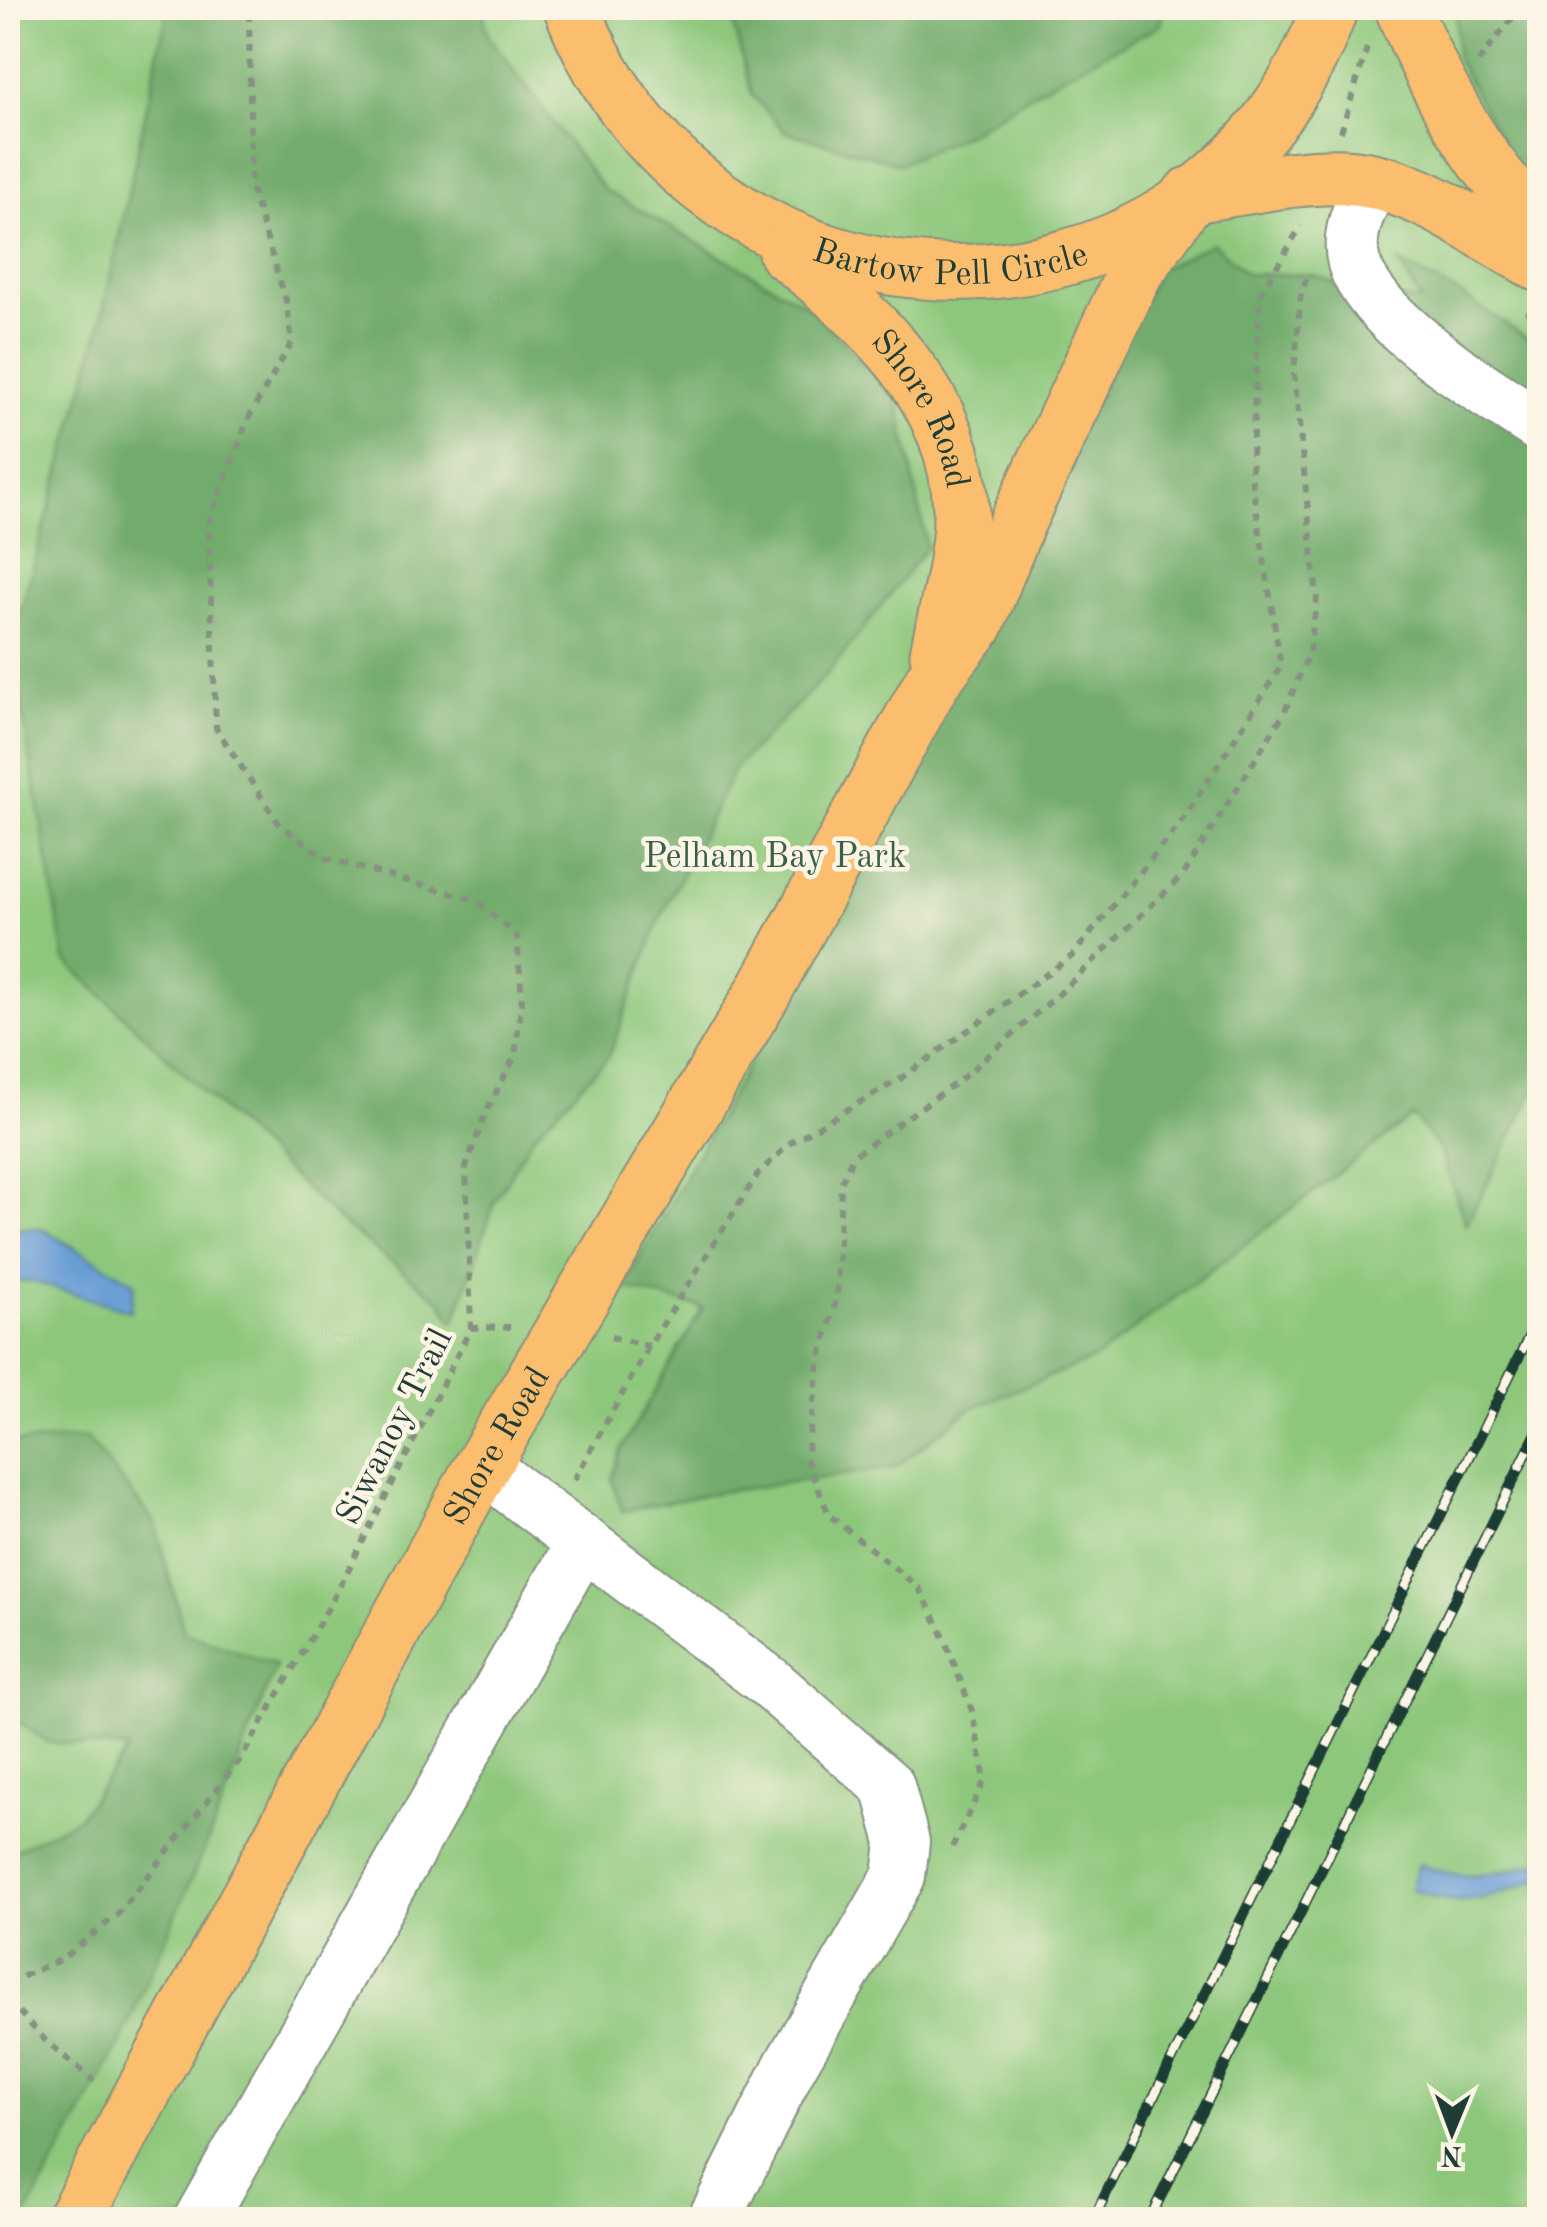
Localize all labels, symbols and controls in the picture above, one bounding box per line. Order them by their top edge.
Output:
street label: Bartow Pell Circle [808,234,1092,293]
street label: Shore Road [864,324,974,491]
park label: Pelham Bay Park [644,840,906,875]
street label: Siwanoy Trail [331,1324,460,1531]
street label: Shore Road [439,1361,557,1531]
north arrow [1402,2082,1502,2182]
text: N [1440,2140,1463,2168]

